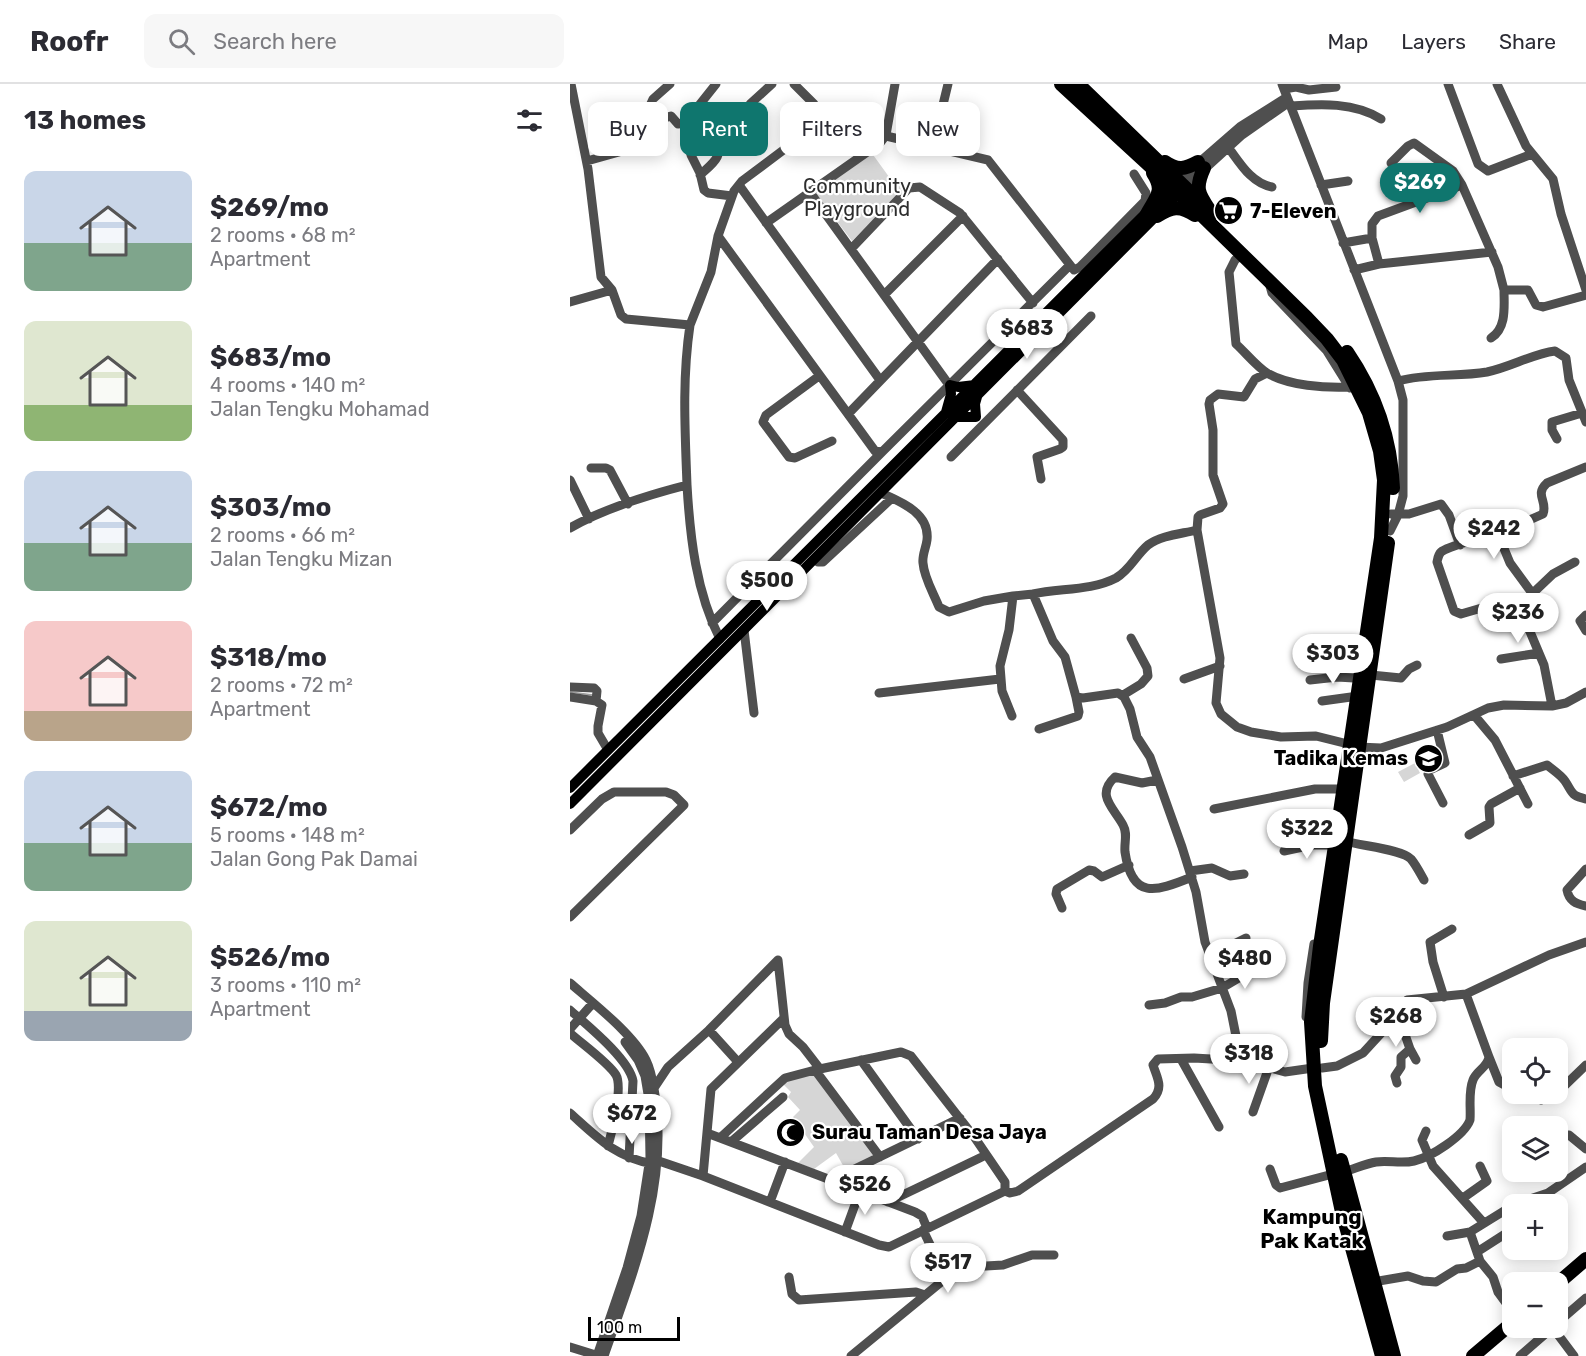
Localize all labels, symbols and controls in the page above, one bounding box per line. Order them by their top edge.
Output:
search box [144,14,564,68]
text: Roofr [30,25,108,58]
icon: search [165,25,198,58]
text: Search here [213,28,337,55]
text: Map [1327,29,1368,54]
text: Layers [1401,29,1466,54]
text: Share [1499,29,1556,54]
chip: Buy [588,102,668,156]
chip: Rent [680,102,768,156]
chip: Filters [780,102,884,156]
chip: New [896,102,980,156]
icon: filters [513,104,546,137]
text: 13 homes [24,105,146,136]
pin: $269 [1384,163,1456,214]
text: $269 [1394,170,1446,194]
park label: Community Playground [803,174,911,221]
text: $269/mo [210,192,329,223]
icon: home [72,195,144,267]
supermarket icon: 7-Eleven [1213,195,1245,227]
place label: 7-Eleven [1250,199,1337,223]
text: 2 rooms · 68 m² [210,223,356,247]
text: Apartment [210,247,311,271]
pin: $683 [991,309,1063,360]
text: $683 [1000,316,1054,340]
text: $683/mo [210,342,331,373]
icon: home [72,345,144,417]
text: 4 rooms · 140 m² [210,373,365,397]
text: Jalan Tengku Mohamad [210,397,430,421]
text: $303/mo [210,492,331,523]
icon: home [72,495,144,567]
pin: $242 [1458,509,1530,560]
text: $242 [1468,516,1520,540]
text: 2 rooms · 66 m² [210,523,355,547]
text: Jalan Tengku Mizan [210,547,392,571]
pin: $500 [731,561,803,612]
text: $500 [740,568,794,592]
pin: $236 [1482,593,1554,644]
text: $236 [1492,600,1544,624]
pin: $303 [1297,634,1369,685]
text: $303 [1306,641,1360,665]
text: $318/mo [210,642,327,673]
icon: home [72,645,144,717]
text: 2 rooms · 72 m² [210,673,353,697]
text: Apartment [210,697,311,721]
school or university icon: Tadika Kemas [1413,742,1445,774]
place label: Tadika Kemas [1274,746,1408,770]
text: $672/mo [210,792,328,823]
icon: home [72,795,144,867]
pin: $322 [1271,809,1343,860]
text: $322 [1281,816,1333,840]
text: 5 rooms · 148 m² [210,823,365,847]
text: Jalan Gong Pak Damai [210,847,418,871]
pin: $480 [1209,939,1281,990]
text: $526/mo [210,942,330,973]
icon: home [72,945,144,1017]
text: $480 [1218,946,1272,970]
text: 3 rooms · 110 m² [210,973,361,997]
text: Apartment [210,997,311,1021]
pin: $268 [1360,997,1432,1048]
text: $268 [1370,1004,1422,1028]
pin: $318 [1213,1034,1285,1085]
map controls [1502,1038,1568,1338]
button: locate [1502,1038,1568,1104]
text: $318 [1224,1041,1274,1065]
pin: $672 [596,1094,668,1145]
text: $672 [607,1101,657,1125]
mosque icon: Surau Taman Desa Jaya [775,1116,807,1148]
button: layers [1502,1116,1568,1182]
place label: Surau Taman Desa Jaya [812,1120,1047,1144]
pin: $526 [829,1165,901,1216]
text: $526 [839,1172,891,1196]
button: + [1502,1194,1568,1260]
district label: Kampung Pak Katak [1260,1204,1364,1253]
pin: $517 [912,1243,984,1294]
text: $517 [924,1250,972,1274]
button: − [1502,1272,1568,1338]
scale bar [588,1314,680,1342]
text: 100 m [597,1318,642,1337]

